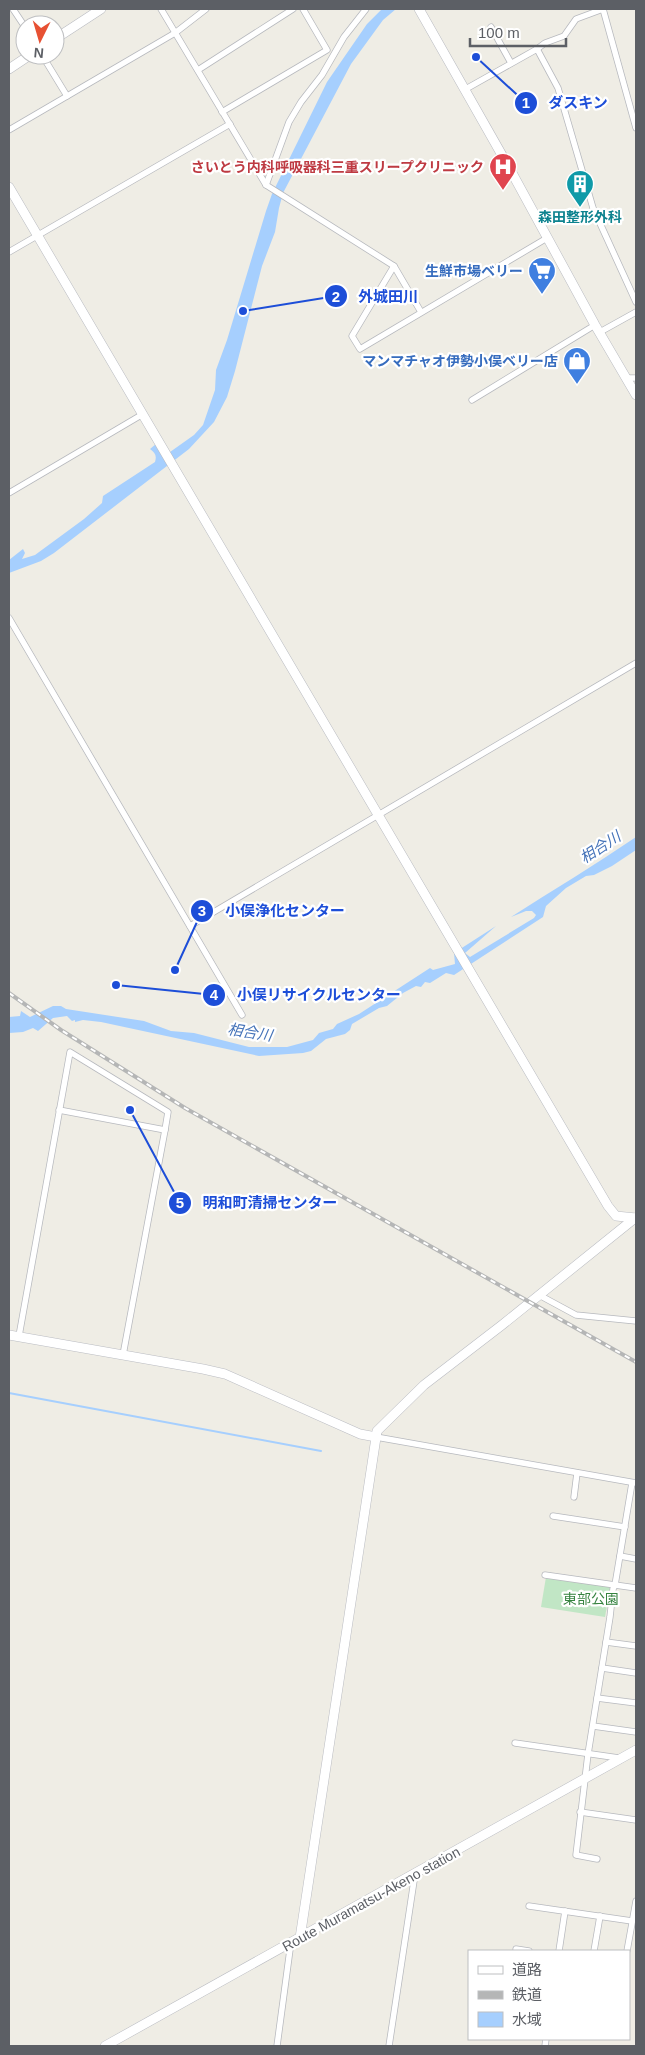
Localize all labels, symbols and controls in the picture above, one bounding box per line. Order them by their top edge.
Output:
north arrow [15,15,65,65]
scale bar [470,15,566,47]
text: 100 m [478,24,520,41]
text: N [33,45,45,61]
callout: ダスキン [513,88,618,118]
text: 1 [522,94,530,111]
text: ダスキン [548,94,608,111]
hospital icon: さいとう内科呼吸器科三重スリープクリニック [488,152,518,191]
place label: さいとう内科呼吸器科三重スリープクリニック [191,159,484,175]
building icon: 森田整形外科 [565,169,595,208]
place label: 森田整形外科 [538,209,622,225]
supermarket icon: 生鮮市場ベリー [527,256,557,295]
place label: 生鮮市場ベリー [425,263,523,279]
callout: 外城田川 [323,281,428,311]
text: 2 [332,288,340,305]
text: 外城田川 [358,288,418,305]
shop icon: マンマチャオ伊勢小俣ベリー店 [562,346,592,385]
place label: マンマチャオ伊勢小俣ベリー店 [362,353,558,369]
water label: 相合川 [576,827,625,866]
callout: 小俣浄化センター [190,896,355,926]
text: 3 [198,902,206,919]
text: 小俣浄化センター [225,902,345,919]
callout: 小俣リサイクルセンター [201,980,411,1010]
text: 4 [210,986,219,1003]
text: 小俣リサイクルセンター [237,986,401,1003]
water label: 相合川 [226,1020,276,1044]
callout: 明和町清掃センター [167,1188,347,1218]
text: 5 [176,1194,184,1211]
text: 明和町清掃センター [202,1194,338,1211]
park label: 東部公園 [563,1591,619,1607]
street label: Route Muramatsu-Akeno station [279,1843,463,1955]
legend [468,1950,630,2040]
text: 道路 [512,1961,542,1978]
text: 鉄道 [512,1986,542,2003]
text: 水域 [512,2011,542,2028]

